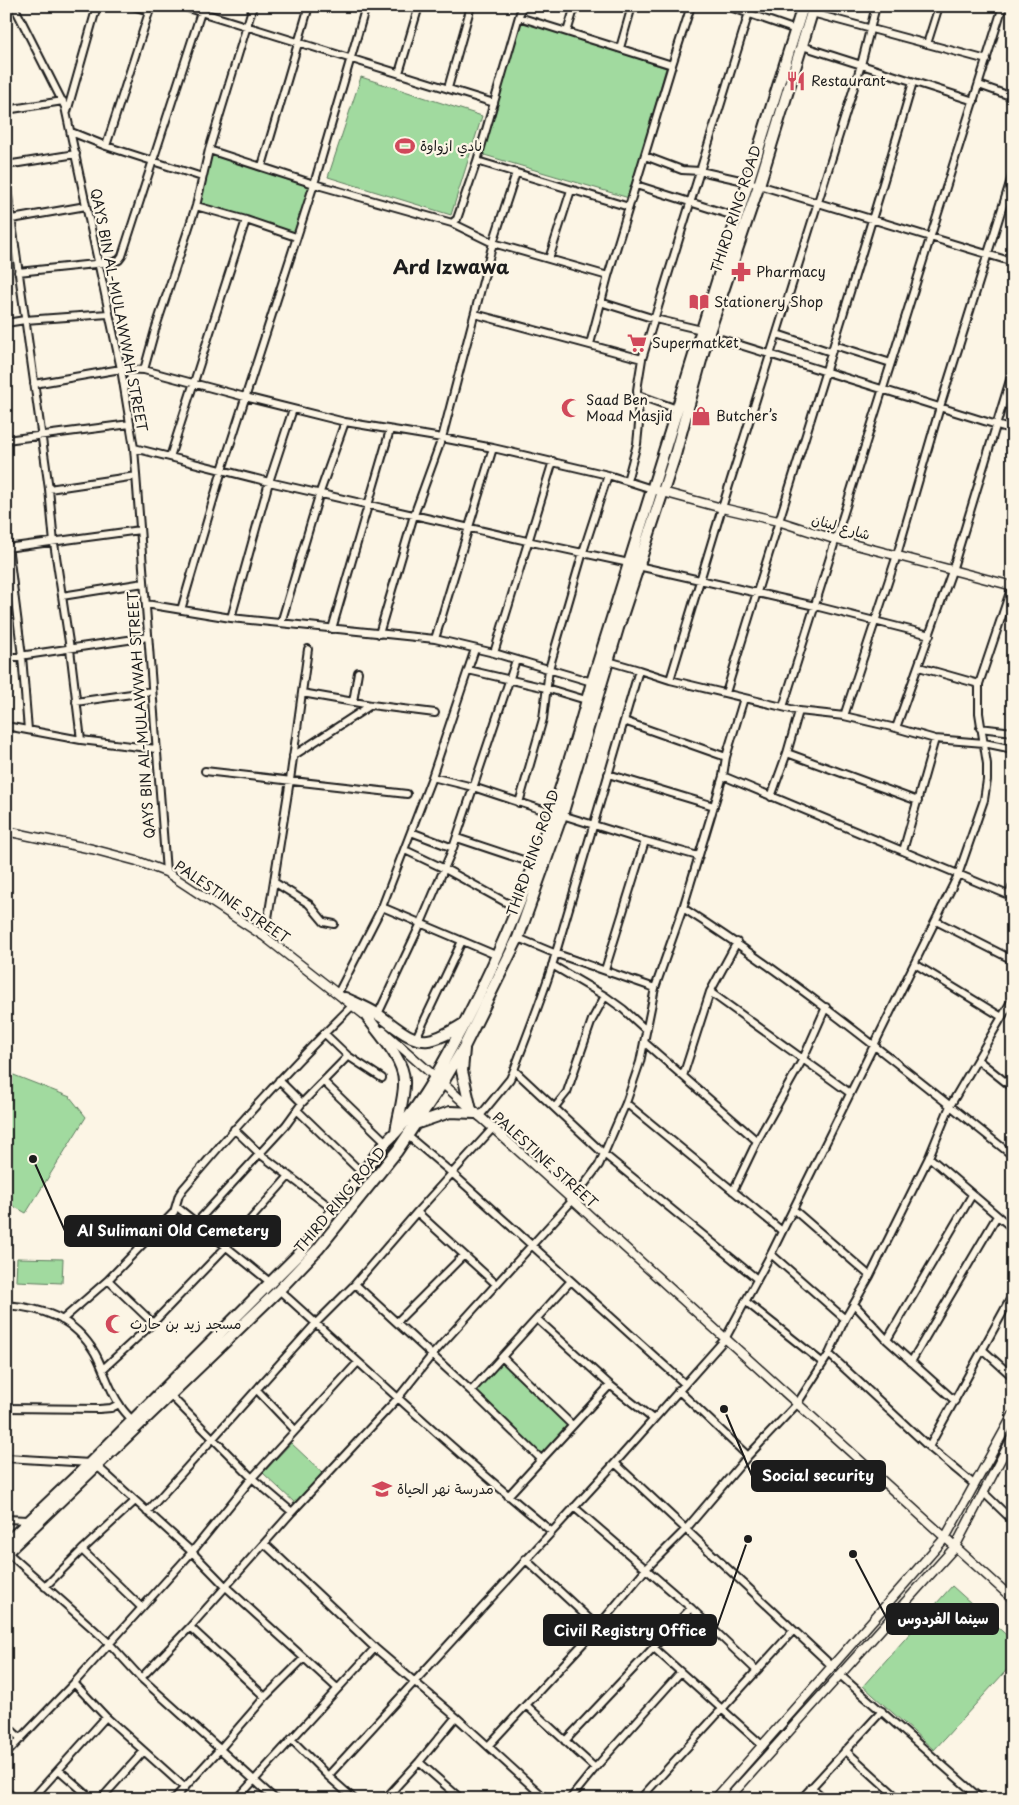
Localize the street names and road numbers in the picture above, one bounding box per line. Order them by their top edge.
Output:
street label: THIRD RING ROAD [705,142,766,275]
street label: QAYS BIN AL-MULAWWAH STREET [86,186,154,434]
street label: شارع لبنان [809,508,873,545]
street label: QAYS BIN AL-MULAWWAH STREET [121,590,160,839]
street label: THIRD RING ROAD [501,787,564,919]
street label: PALESTINE STREET [170,855,295,948]
street label: PALESTINE STREET [488,1107,603,1213]
street label: THIRD RING ROAD [289,1142,390,1257]

